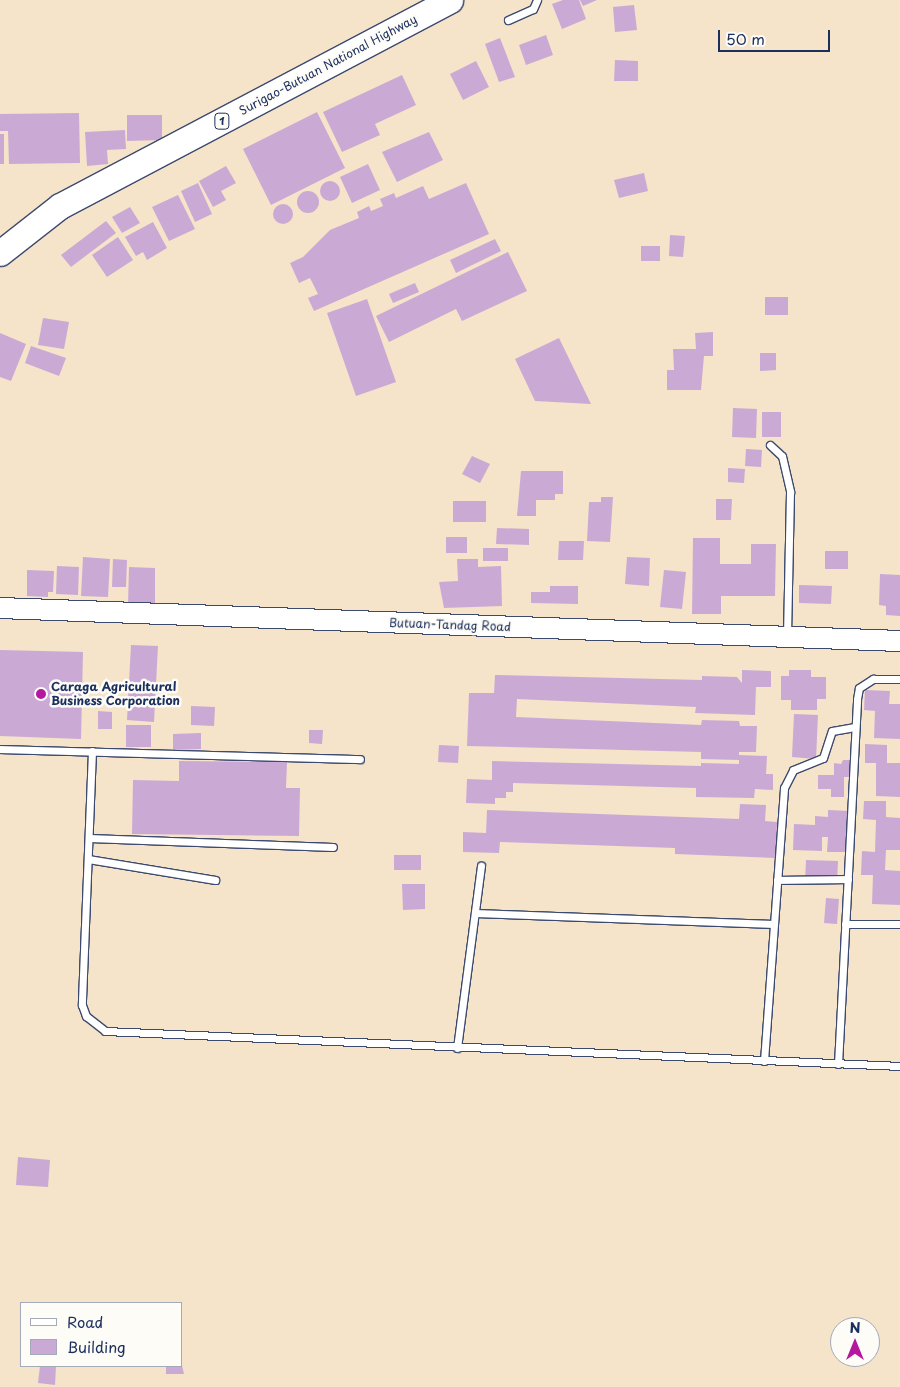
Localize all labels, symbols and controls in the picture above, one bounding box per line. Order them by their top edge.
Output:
street label: Surigao-Butuan National Highway [237,12,419,118]
scale bar [720,20,832,52]
text: 50 m [726,27,765,50]
road number: 1 [213,112,231,130]
street label: Butuan-Tandag Road [389,616,511,634]
place label: Caraga Agricultural Business Corporation [51,680,180,708]
marker: Caraga Agricultural Business Corporation [35,688,47,700]
legend [20,1302,182,1367]
text: Road [67,1310,103,1333]
north arrow [830,1317,880,1367]
text: N [849,1317,861,1338]
text: Building [67,1335,126,1358]

